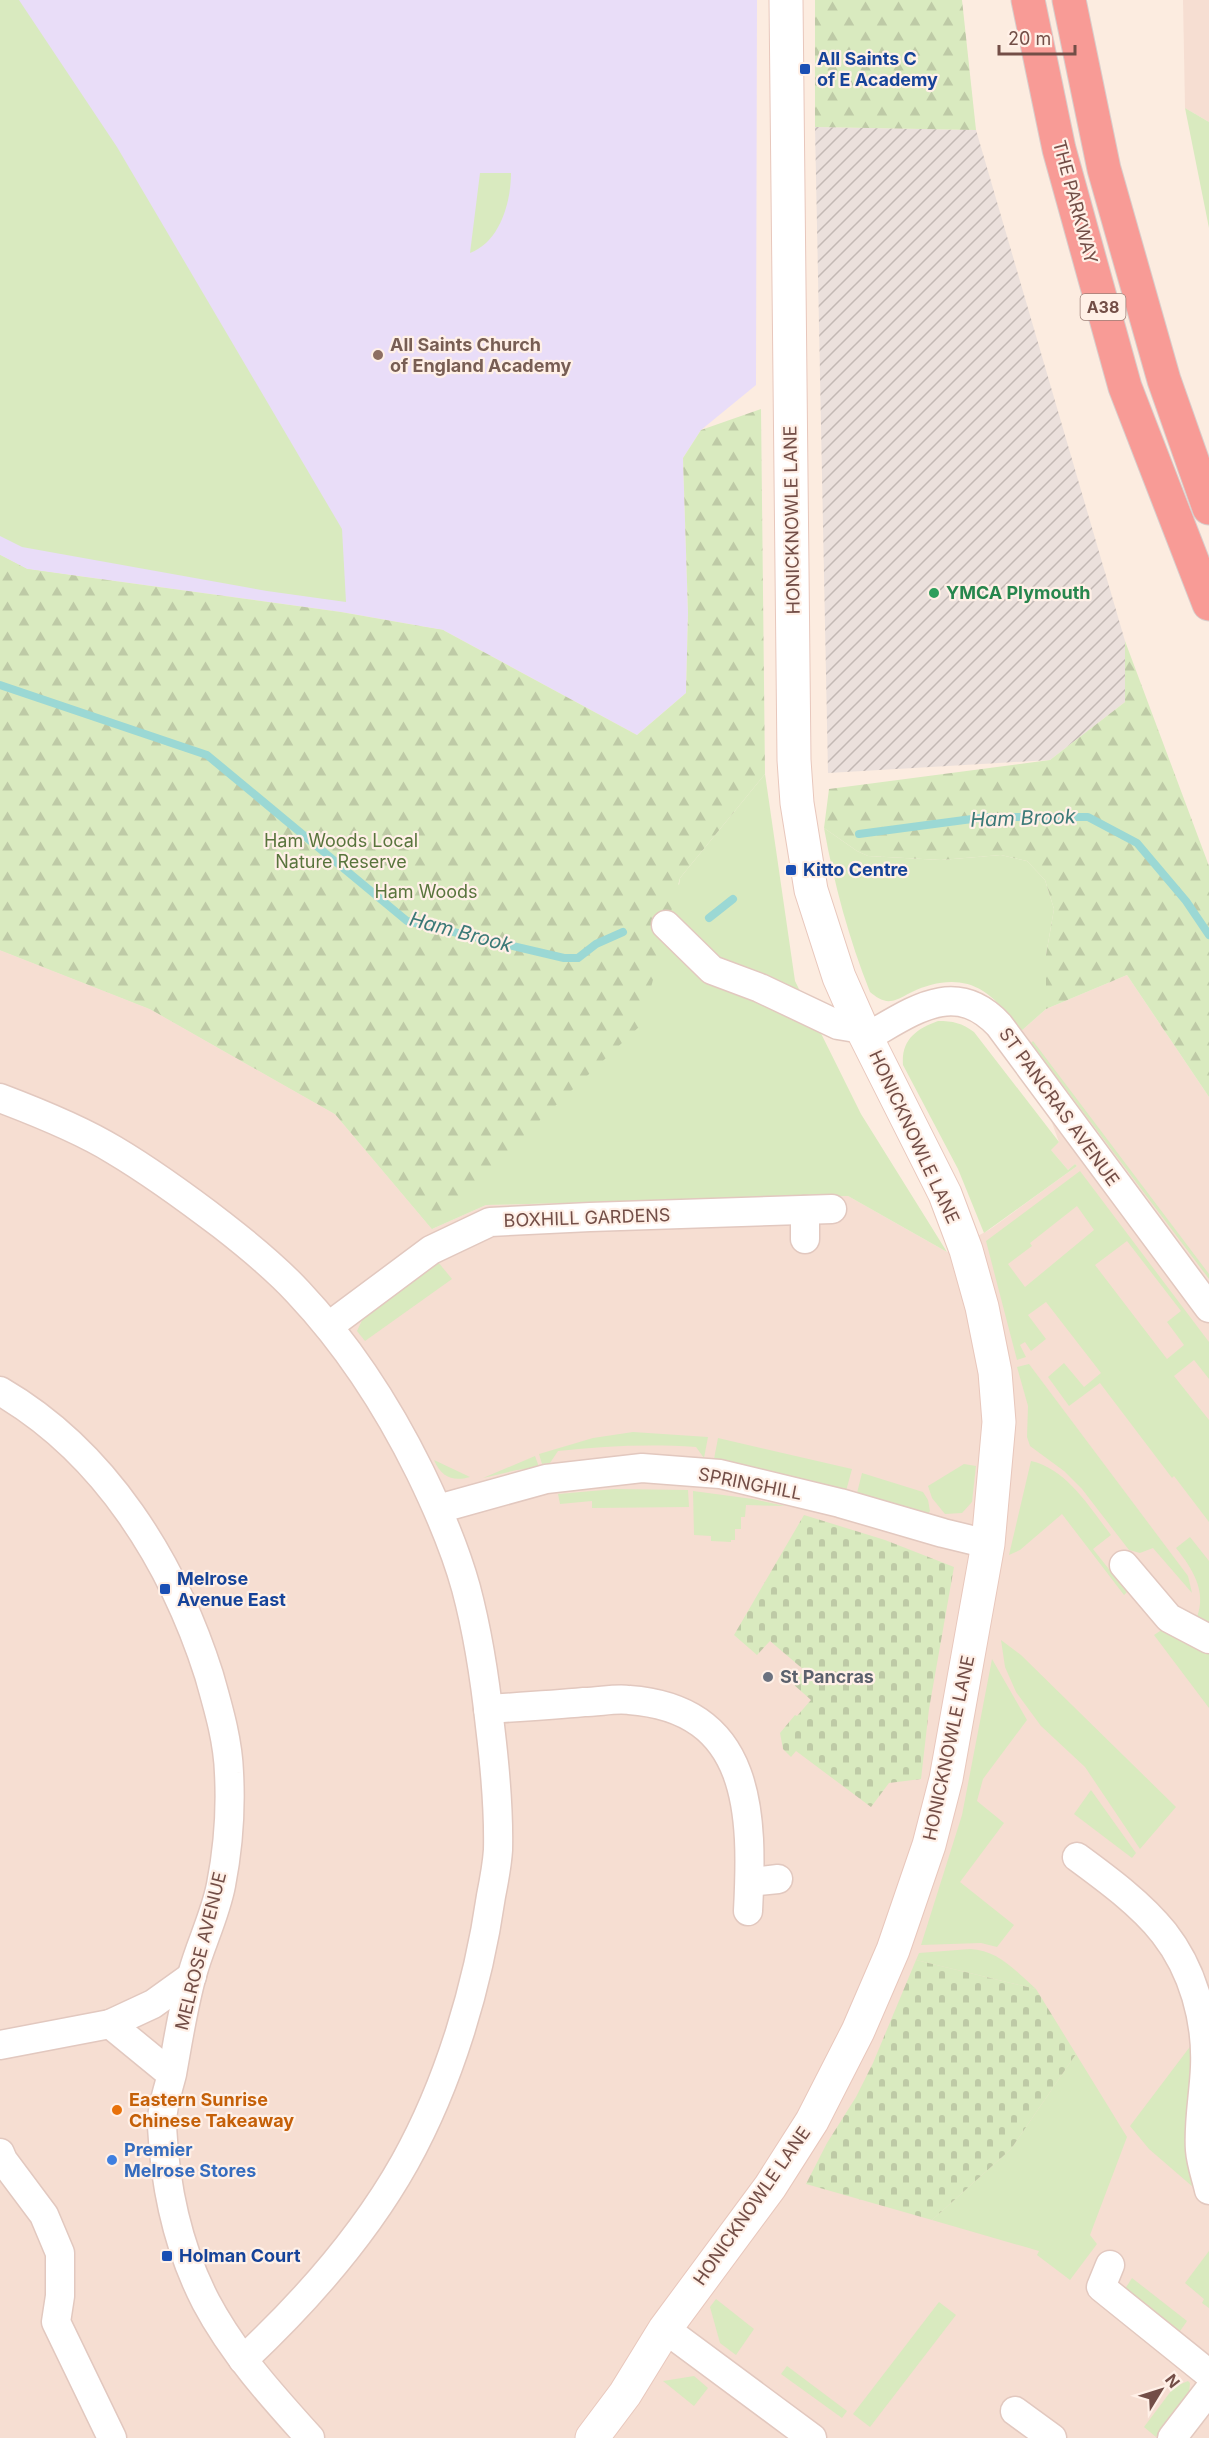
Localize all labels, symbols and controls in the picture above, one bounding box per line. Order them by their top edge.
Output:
scale bar [999,18,1076,56]
text: 20 m [1008,28,1051,49]
place label: All Saints C of E Academy [817,48,938,90]
marker: All Saints C of E Academy [798,62,812,76]
street label: THE PARKWAY [1049,138,1102,266]
road number: A38 [1080,294,1126,320]
place label: All Saints Church of England Academy [390,334,572,376]
marker: All Saints Church of England Academy [371,348,385,362]
street label: HONICKNOWLE LANE [779,425,804,615]
place label: YMCA Plymouth [946,582,1091,603]
marker: YMCA Plymouth [927,586,941,600]
water label: Ham Brook [970,804,1077,832]
park label: Ham Woods Local Nature Reserve [264,830,418,872]
place label: Kitto Centre [803,859,908,880]
marker: Kitto Centre [784,863,798,877]
park label: Ham Woods [374,881,478,902]
water label: Ham Brook [407,907,516,958]
street label: ST PANCRAS AVENUE [995,1024,1124,1190]
street label: HONICKNOWLE LANE [865,1047,964,1227]
street label: BOXHILL GARDENS [503,1204,671,1231]
street label: SPRINGHILL [697,1463,804,1504]
place label: Melrose Avenue East [177,1568,286,1610]
marker: Melrose Avenue East [158,1582,172,1596]
street label: HONICKNOWLE LANE [919,1653,978,1842]
place label: St Pancras [780,1666,874,1687]
marker: St Pancras [761,1670,775,1684]
street label: MELROSE AVENUE [171,1870,230,2032]
place label: Eastern Sunrise Chinese Takeaway [129,2089,294,2131]
marker: Eastern Sunrise Chinese Takeaway [110,2103,124,2117]
street label: HONICKNOWLE LANE [689,2122,814,2289]
place label: Premier Melrose Stores [124,2139,256,2181]
marker: Premier Melrose Stores [105,2153,119,2167]
place label: Holman Court [179,2245,301,2266]
marker: Holman Court [160,2249,174,2263]
north arrow [1131,2360,1191,2420]
text: N [1161,2370,1184,2392]

